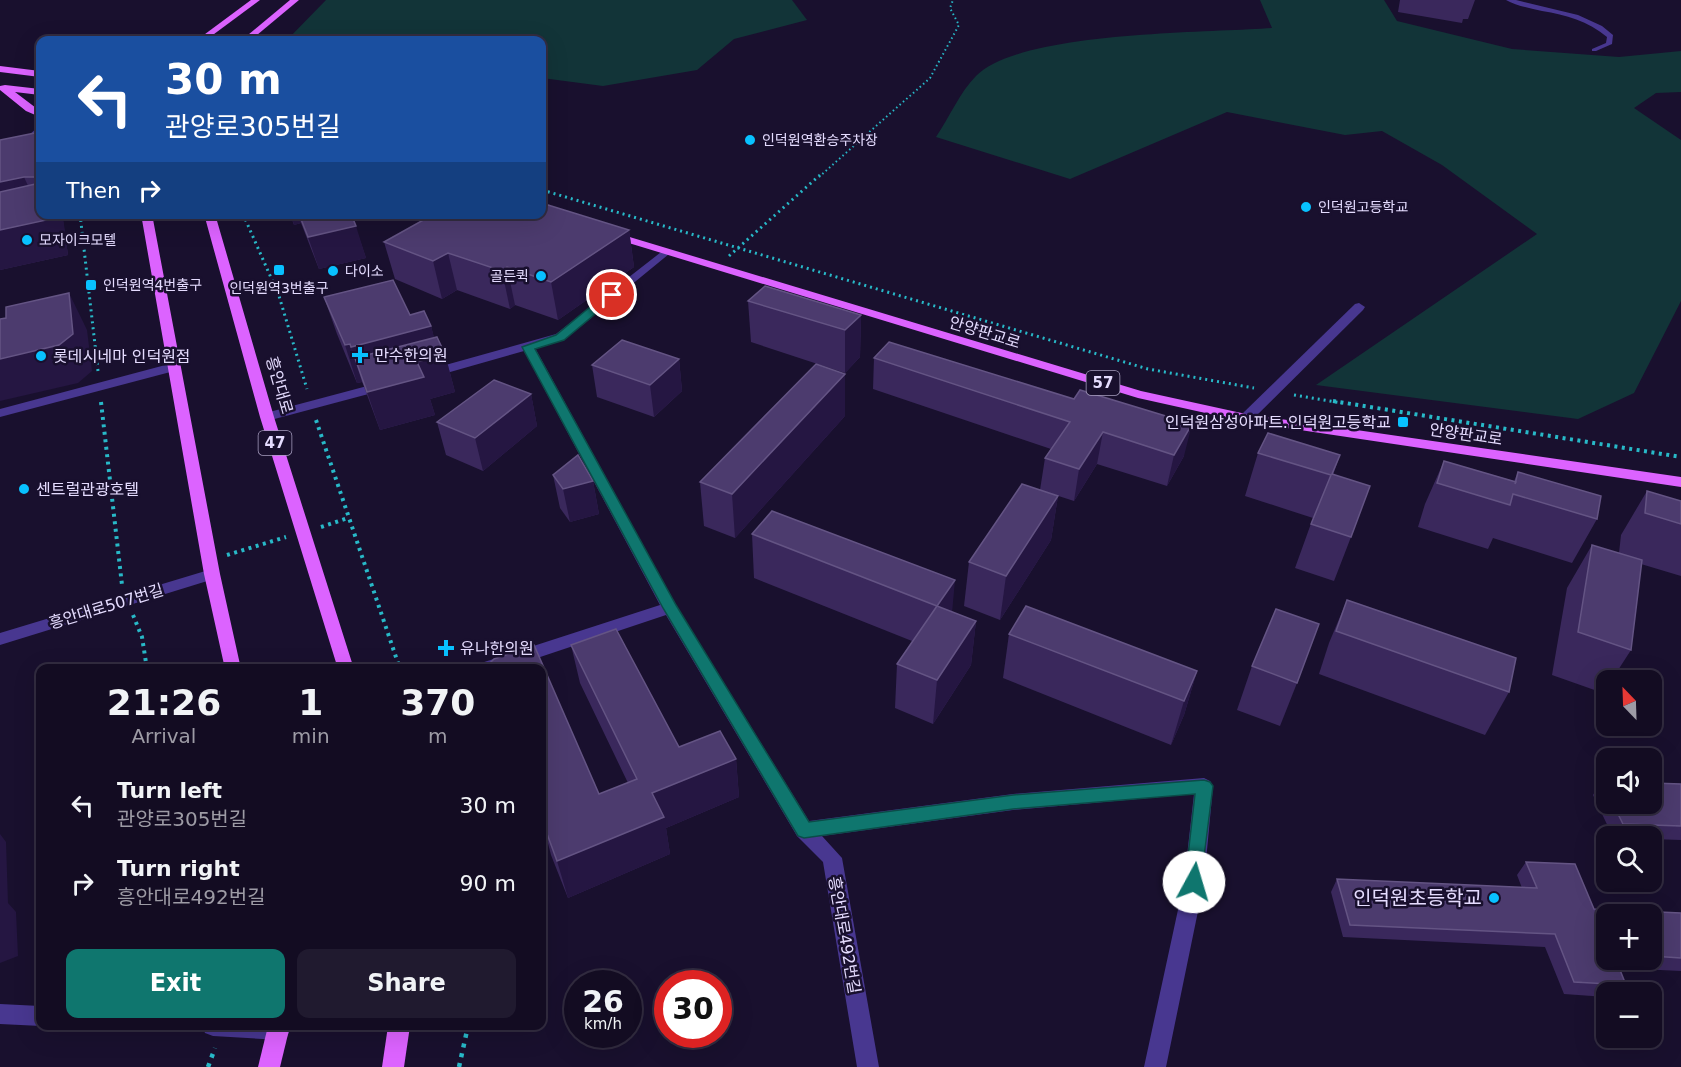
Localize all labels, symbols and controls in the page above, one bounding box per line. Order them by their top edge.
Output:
text: 30 m [165,55,282,104]
icon: left [66,60,144,138]
text: 관양로305번길 [165,111,341,142]
place label: 인덕원역환승주차장 [762,132,878,148]
marker: 인덕원역환승주차장 [743,133,757,147]
icon: right [133,174,166,207]
text: Then [66,178,121,203]
place label: 인덕원고등학교 [1318,199,1408,215]
marker: 인덕원고등학교 [1299,200,1313,214]
place label: 모자이크모텔 [39,232,116,248]
marker: 모자이크모텔 [20,233,34,247]
marker: 인덕원역3번출구 [272,263,286,277]
place label: 다이소 [345,263,384,279]
marker: 다이소 [326,264,340,278]
place label: 골든퀵 [490,268,529,284]
marker: 골든퀵 [534,269,548,283]
pin [586,269,637,320]
place label: 인덕원역4번출구 [103,277,202,293]
marker: 인덕원역4번출구 [84,278,98,292]
icon: arrive [595,278,628,311]
place label: 인덕원역3번출구 [229,280,329,296]
street label: 안양판교로 [947,313,1023,352]
marker: 만수한의원 [351,346,369,364]
place label: 만수한의원 [374,346,448,365]
place label: 롯데시네마 인덕원점 [53,347,191,366]
marker: 롯데시네마 인덕원점 [34,349,48,363]
street label: 흥안대로 [262,354,297,416]
road number: 57 [1086,371,1120,395]
place label: 인덕원삼성아파트.인덕원고등학교 [1165,413,1391,432]
marker: 인덕원삼성아파트.인덕원고등학교 [1396,415,1410,429]
street label: 안양판교로 [1428,420,1504,449]
road number: 47 [258,431,292,455]
place label: 센트럴관광호텔 [36,480,139,499]
marker: 센트럴관광호텔 [17,482,31,496]
street label: 흥안대로507번길 [47,580,166,633]
marker: 유나한의원 [437,639,455,657]
place label: 유나한의원 [460,639,534,658]
north arrow [1596,670,1662,736]
map controls [1596,670,1662,1048]
text: 21:26 [107,682,221,723]
text: 1 [298,682,323,723]
text: 370 [400,682,475,723]
text: Arrival [131,724,196,748]
text: min [292,724,330,748]
text: m [428,724,448,748]
button: sound [1596,748,1662,814]
text: Turn left [117,778,222,803]
icon: left [66,789,99,822]
text: 30 m [460,793,516,818]
text: 관양로305번길 [117,807,247,831]
button: search [1596,826,1662,892]
position arrow [1162,850,1226,914]
text: Turn right [117,856,240,881]
icon: right [66,867,99,900]
text: 90 m [460,871,516,896]
street label: 흥안대로492번길 [825,875,864,995]
text: 흥안대로492번길 [117,885,266,909]
place label: 인덕원초등학교 [1353,886,1482,910]
marker: 인덕원초등학교 [1487,891,1501,905]
button: + [1596,904,1662,970]
button: Exit [66,949,285,1018]
button: Share [297,949,516,1018]
speed limit sign: 30 [654,970,732,1048]
button: − [1596,982,1662,1048]
text: 26 [582,984,624,1019]
text: km/h [584,1015,622,1033]

